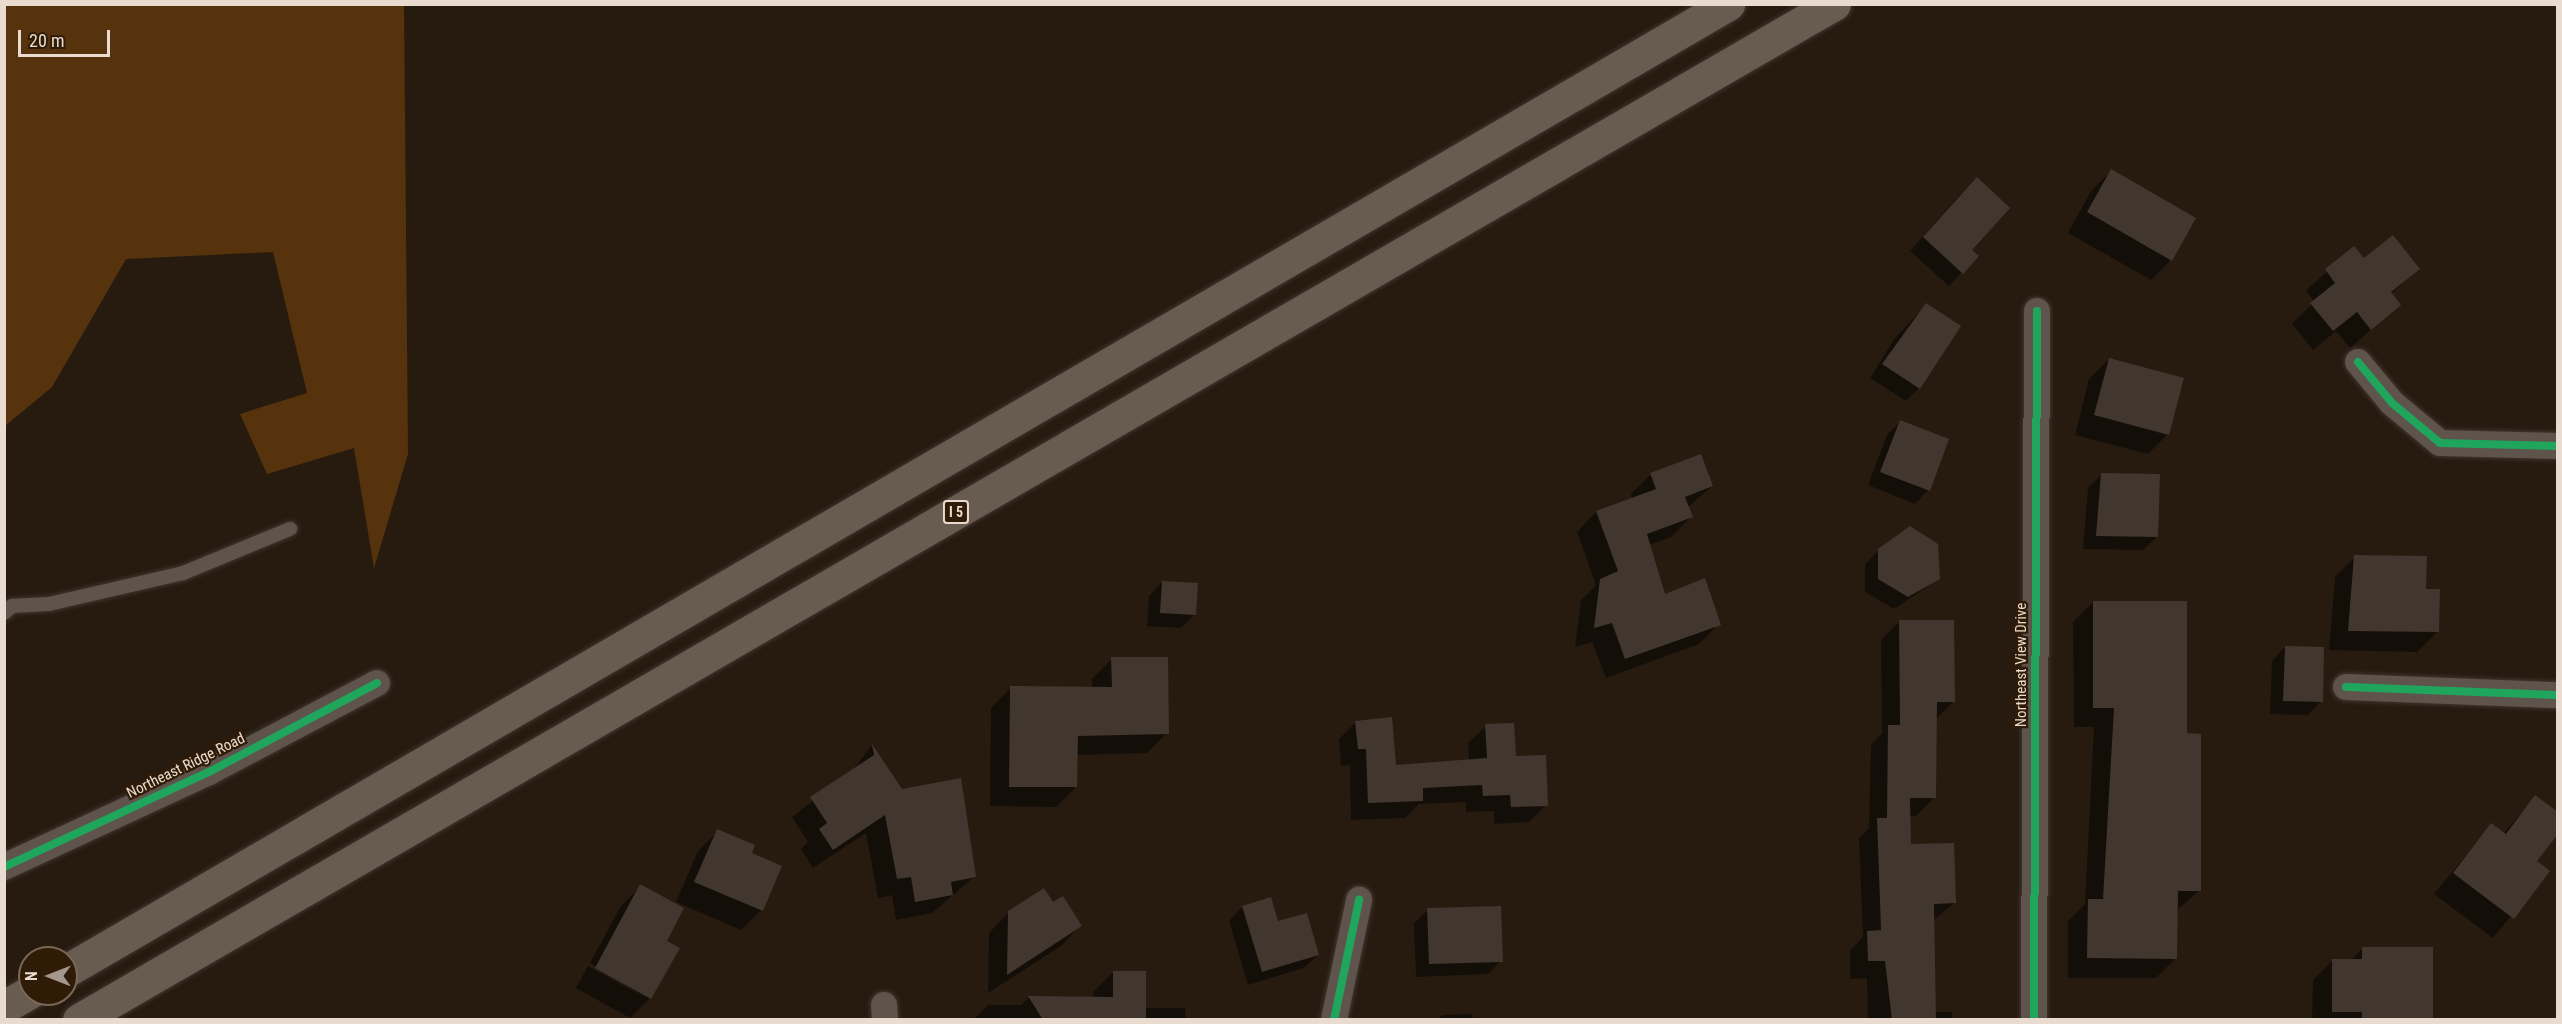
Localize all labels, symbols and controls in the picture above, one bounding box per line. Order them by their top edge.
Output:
scale bar [21,18,112,56]
text: 20 m [29,30,64,51]
road number: I 5 [942,501,970,523]
street label: Northeast View Drive [2013,603,2031,727]
street label: Northeast Ridge Road [124,730,248,802]
north arrow [18,946,78,1006]
text: N [22,971,41,981]

